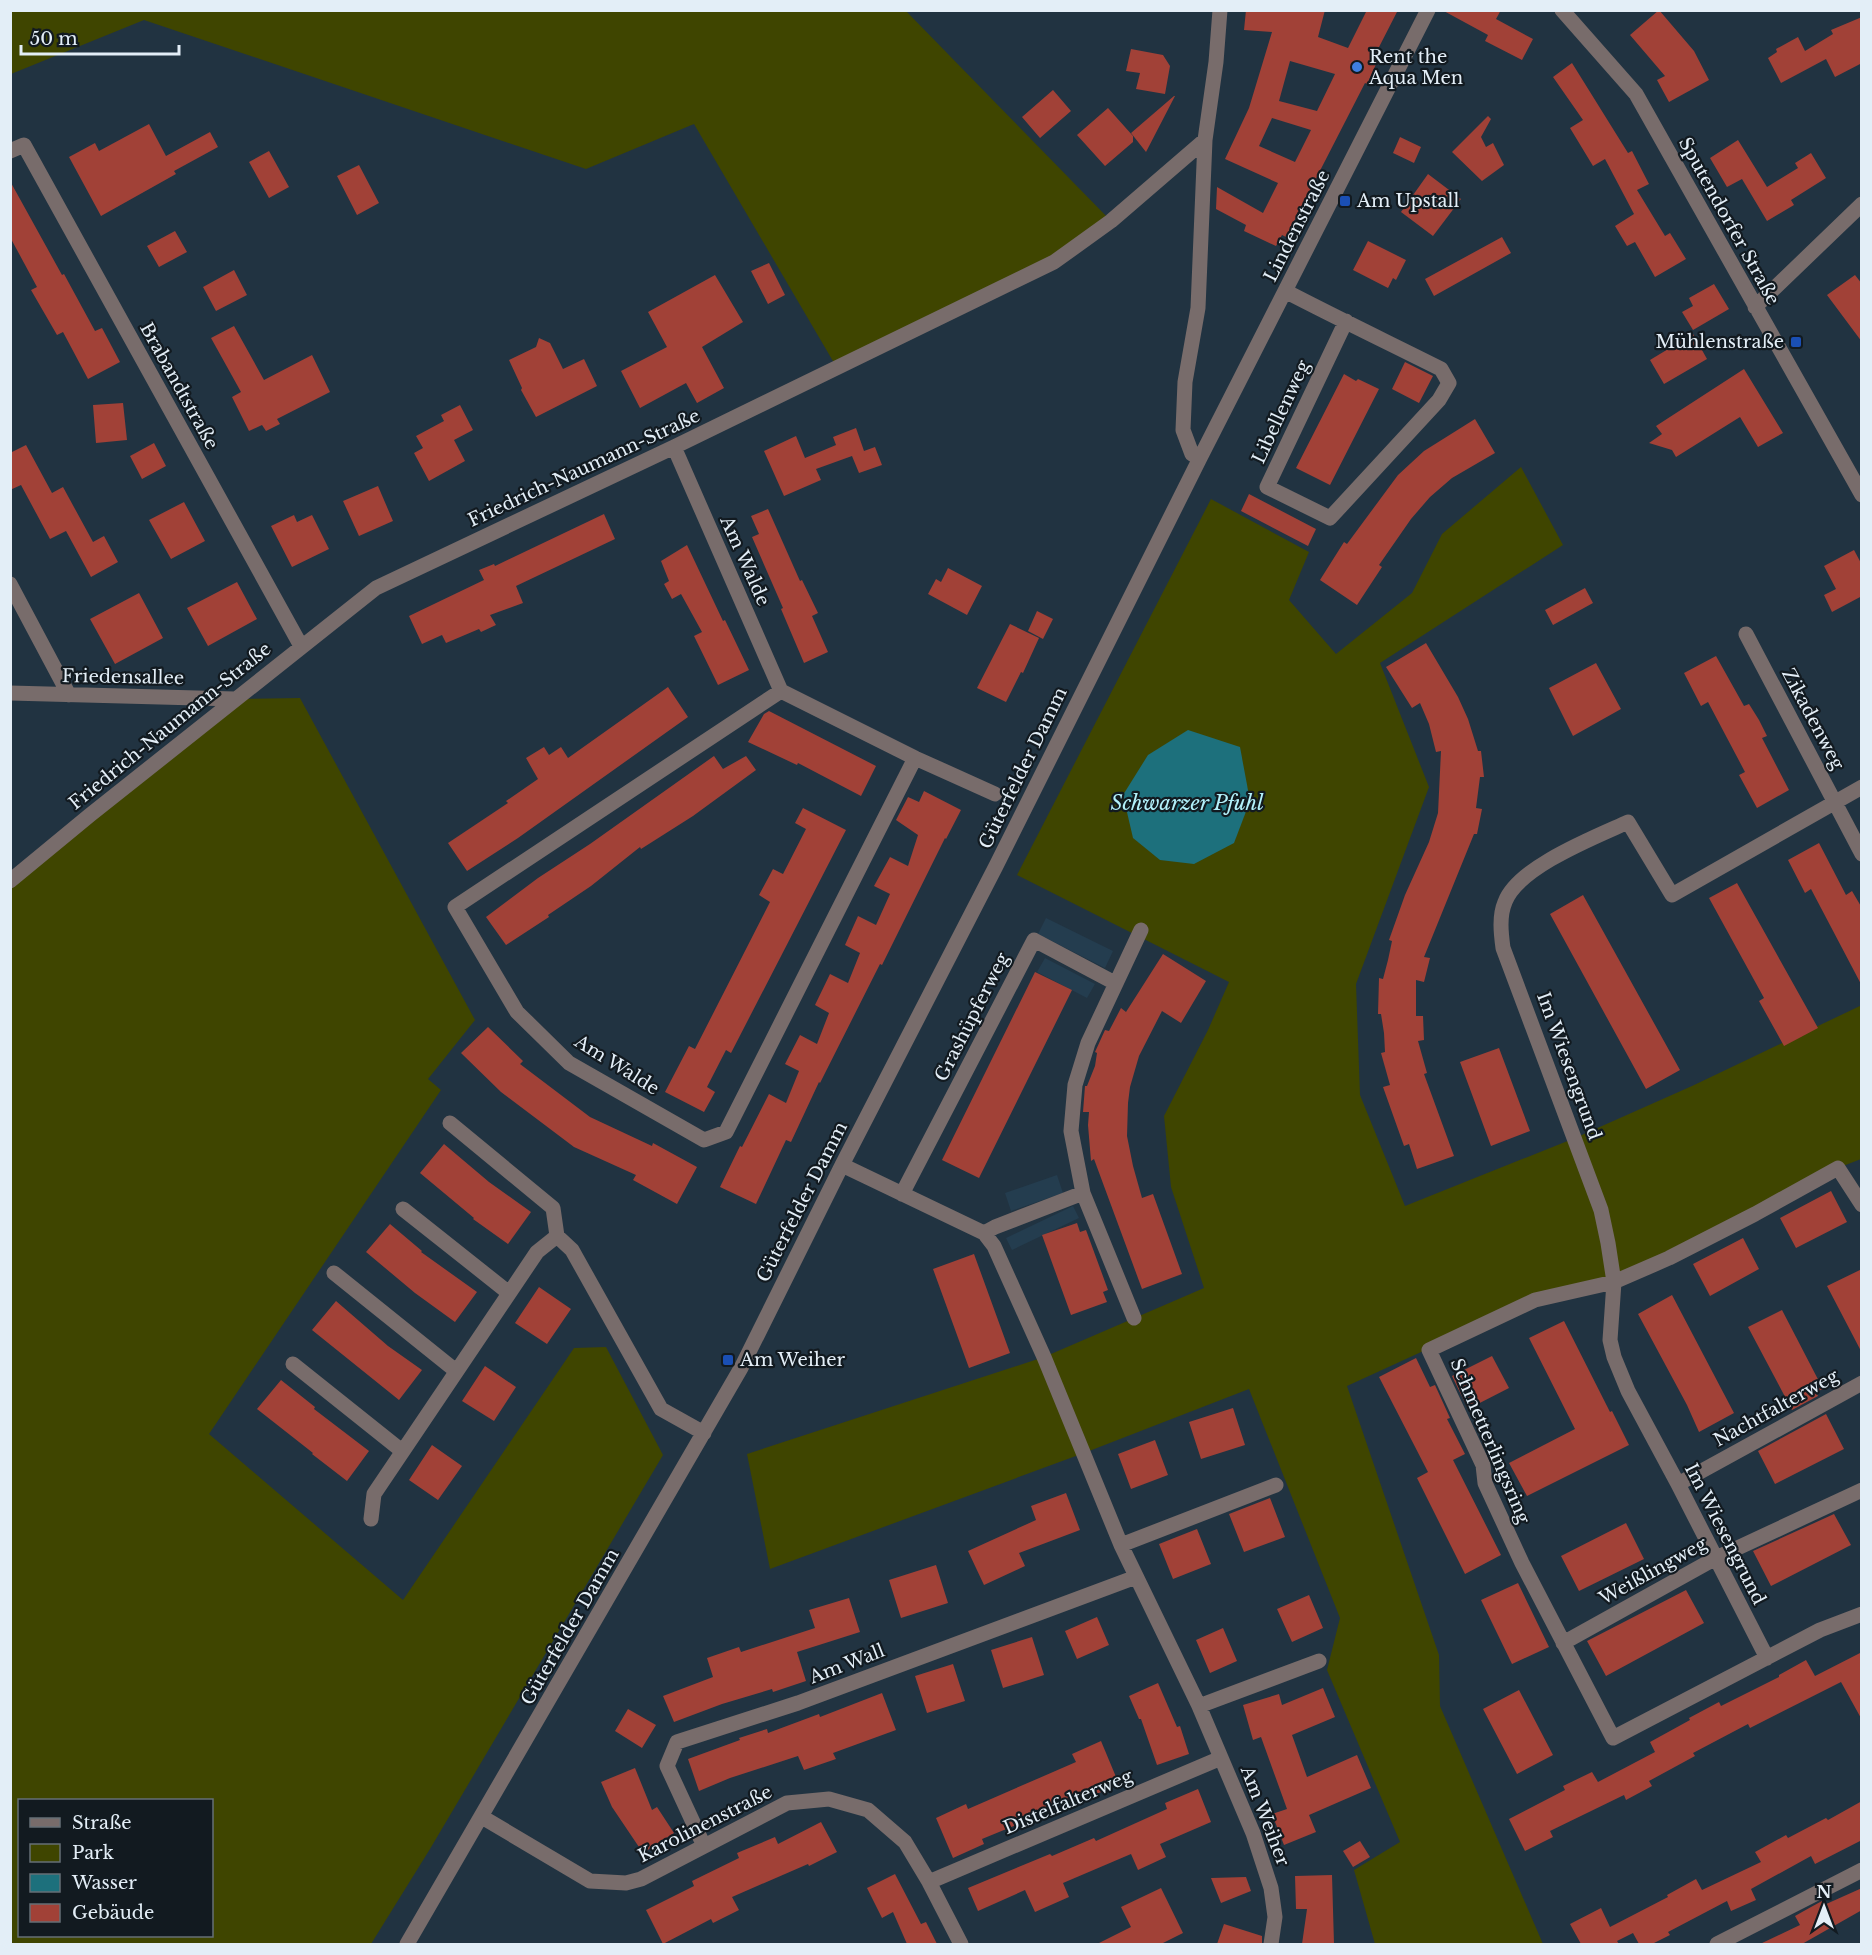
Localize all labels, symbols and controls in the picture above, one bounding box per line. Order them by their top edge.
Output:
scale bar [21,18,178,56]
text: 50 m [30,28,78,50]
place label: Rent the Aqua Men [1368,46,1463,89]
marker: Rent the Aqua Men [1350,60,1364,74]
street label: Sputendorfer Straße [1674,133,1784,309]
street label: Lindenstraße [1259,166,1335,286]
place label: Am Upstall [1356,190,1459,212]
marker: Am Upstall [1338,194,1352,208]
street label: Brabandtstraße [135,319,223,453]
place label: Mühlenstraße [1656,331,1784,353]
marker: Mühlenstraße [1789,335,1803,349]
street label: Libellenweg [1247,357,1315,467]
street label: Friedrich-Naumann-Straße [464,404,704,532]
street label: Am Walde [715,512,774,609]
street label: Friedrich-Naumann-Straße [65,638,275,814]
street label: Friedensallee [62,665,184,689]
street label: Zikadenweg [1777,665,1849,774]
street label: Güterfelder Damm [974,684,1072,852]
water label: Schwarzer Pfuhl [1111,791,1264,815]
street label: Grashüpferweg [930,949,1014,1085]
street label: Im Wiesengrund [1532,989,1606,1143]
street label: Am Walde [570,1030,663,1100]
street label: Güterfelder Damm [752,1118,852,1286]
place label: Am Weiher [739,1349,846,1371]
marker: Am Weiher [721,1353,735,1367]
street label: Schmetterlingsring [1445,1355,1535,1527]
street label: Nachtfalterweg [1710,1364,1843,1451]
street label: Im Wiesengrund [1680,1460,1770,1608]
street label: Weißlingweg [1594,1532,1711,1610]
street label: Güterfelder Damm [516,1545,624,1709]
street label: Am Wall [805,1640,888,1689]
street label: Am Weiher [1236,1762,1294,1869]
street label: Distelfalterweg [1000,1765,1136,1839]
street label: Karolinenstraße [634,1781,776,1867]
legend [18,1799,213,1937]
text: Straße [72,1812,132,1834]
text: Park [72,1842,114,1864]
text: Wasser [71,1872,137,1894]
north arrow [1794,1877,1854,1937]
text: N [1816,1882,1832,1902]
text: Gebäude [72,1902,154,1924]

